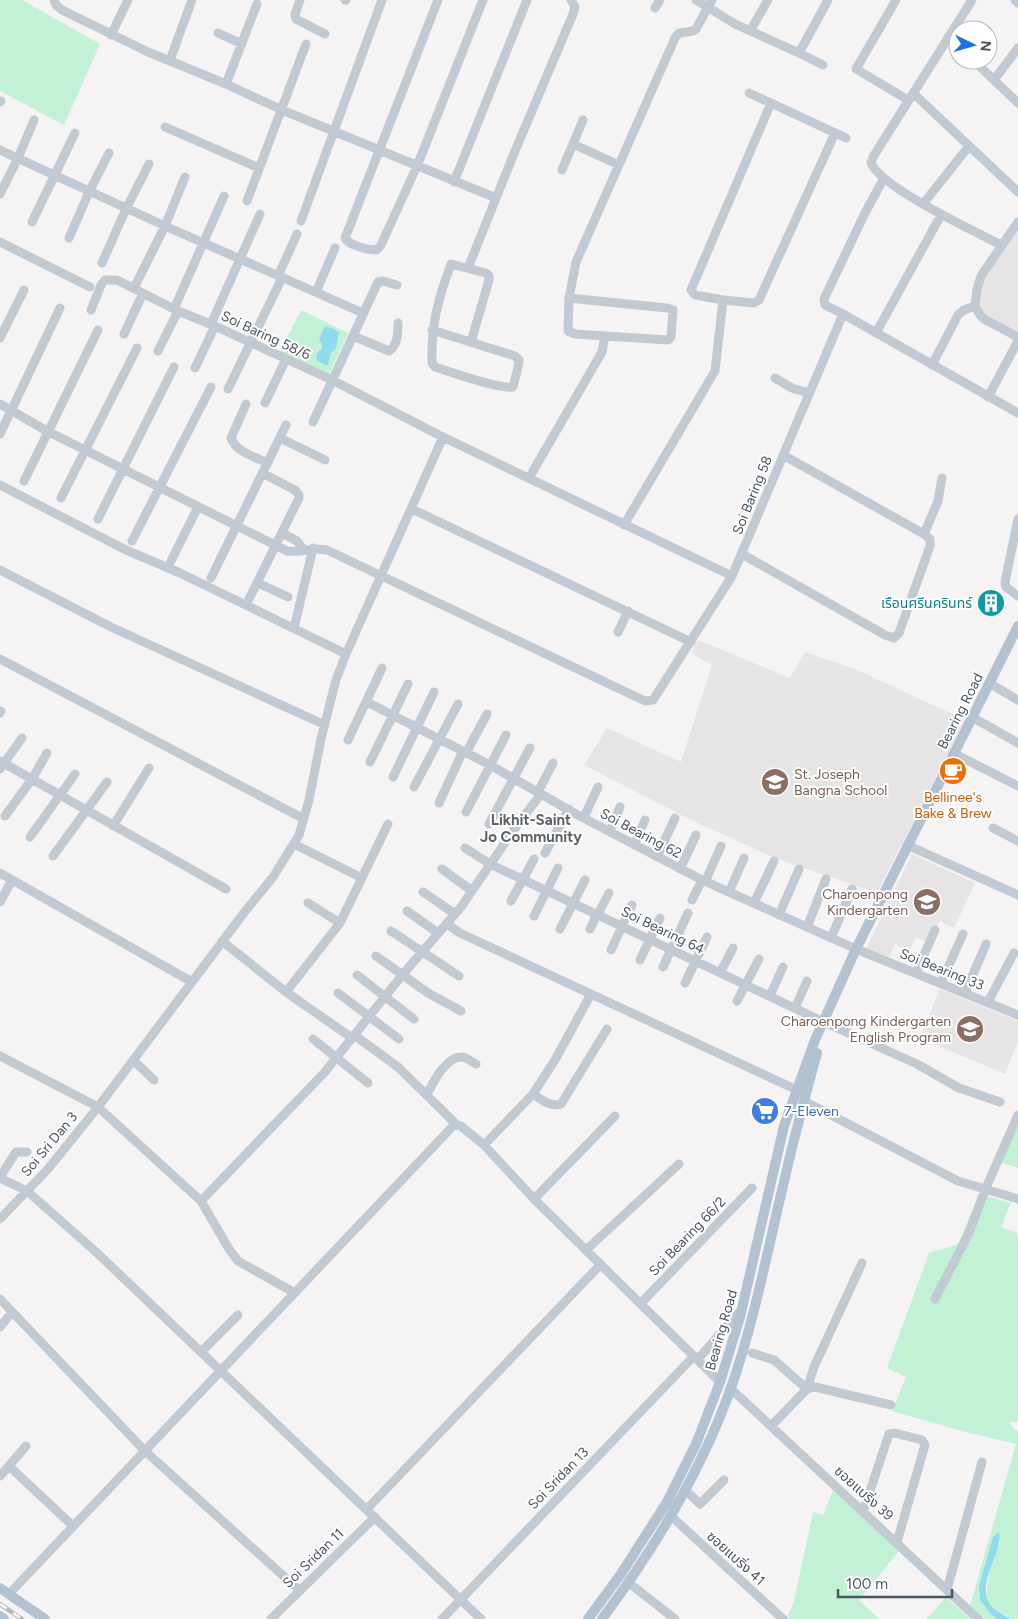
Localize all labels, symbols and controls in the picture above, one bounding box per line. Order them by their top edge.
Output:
north arrow [948,20,998,70]
text: N [977,40,994,52]
street label: Soi Baring 58/6 [218,307,313,364]
street label: Soi Baring 58 [729,453,776,537]
building icon: เรือนศรีนครินทร์ [976,588,1006,618]
place label: เรือนศรีนครินทร์ [881,595,973,612]
street label: Bearing Road [934,670,987,752]
cafe icon: Bellinee's Bake & Brew [938,756,968,786]
place label: St. Joseph Bangna School [794,766,887,799]
school or university icon: St. Joseph Bangna School [760,767,790,797]
place label: Bellinee's Bake & Brew [914,789,992,822]
street label: Soi Bearing 62 [597,805,684,862]
district label: Likhit-Saint Jo Community [480,811,582,846]
place label: Charoenpong Kindergarten [822,886,908,919]
school or university icon: Charoenpong Kindergarten [912,887,942,917]
street label: Soi Bearing 64 [618,903,708,958]
street label: Soi Bearing 33 [897,945,986,994]
place label: Charoenpong Kindergarten English Program [781,1013,951,1046]
school or university icon: Charoenpong Kindergarten English Program [955,1014,985,1044]
supermarket icon: 7-Eleven [750,1096,780,1126]
place label: 7-Eleven [784,1103,839,1120]
street label: Soi Sri Dan 3 [17,1109,81,1180]
street label: Soi Bearing 66/2 [645,1193,729,1279]
street label: Bearing Road [702,1288,741,1372]
street label: Soi Sridan 13 [524,1444,592,1513]
street label: ซอยแบริ่ง 39 [831,1462,898,1524]
street label: Soi Sridan 11 [279,1525,347,1592]
street label: ซอยแบริ่ง 41 [703,1527,769,1589]
scale bar [838,1566,952,1598]
text: 100 m [846,1575,888,1593]

